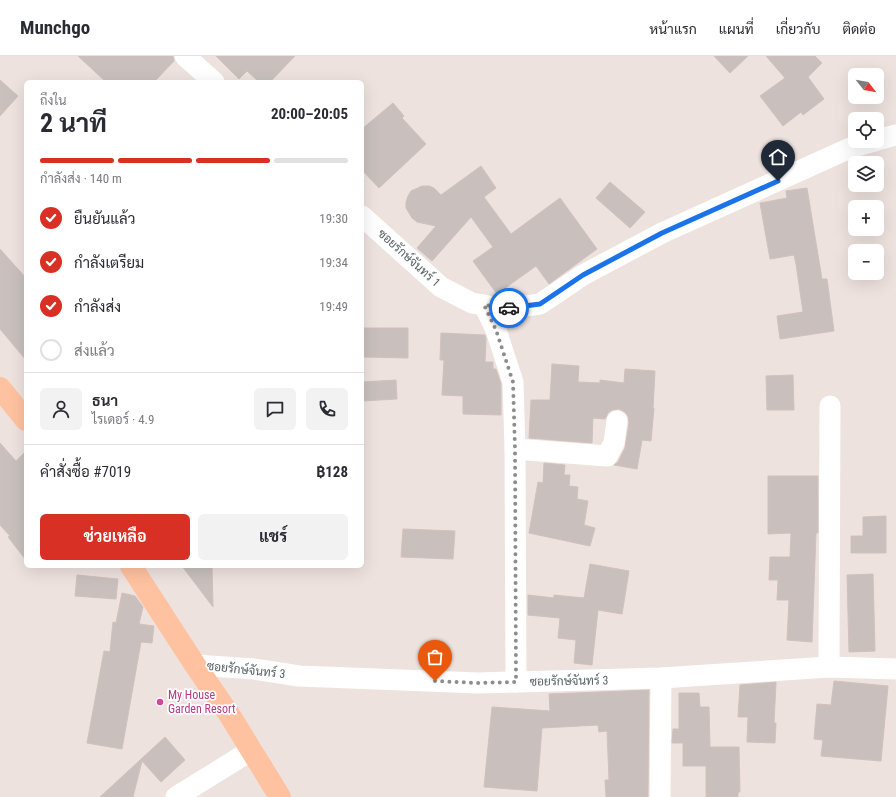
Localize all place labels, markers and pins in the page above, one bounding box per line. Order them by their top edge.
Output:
pin [761,140,795,181]
pin [418,640,452,681]
place label: My House Garden Resort [168,688,236,716]
marker: My House Garden Resort [155,697,165,707]

